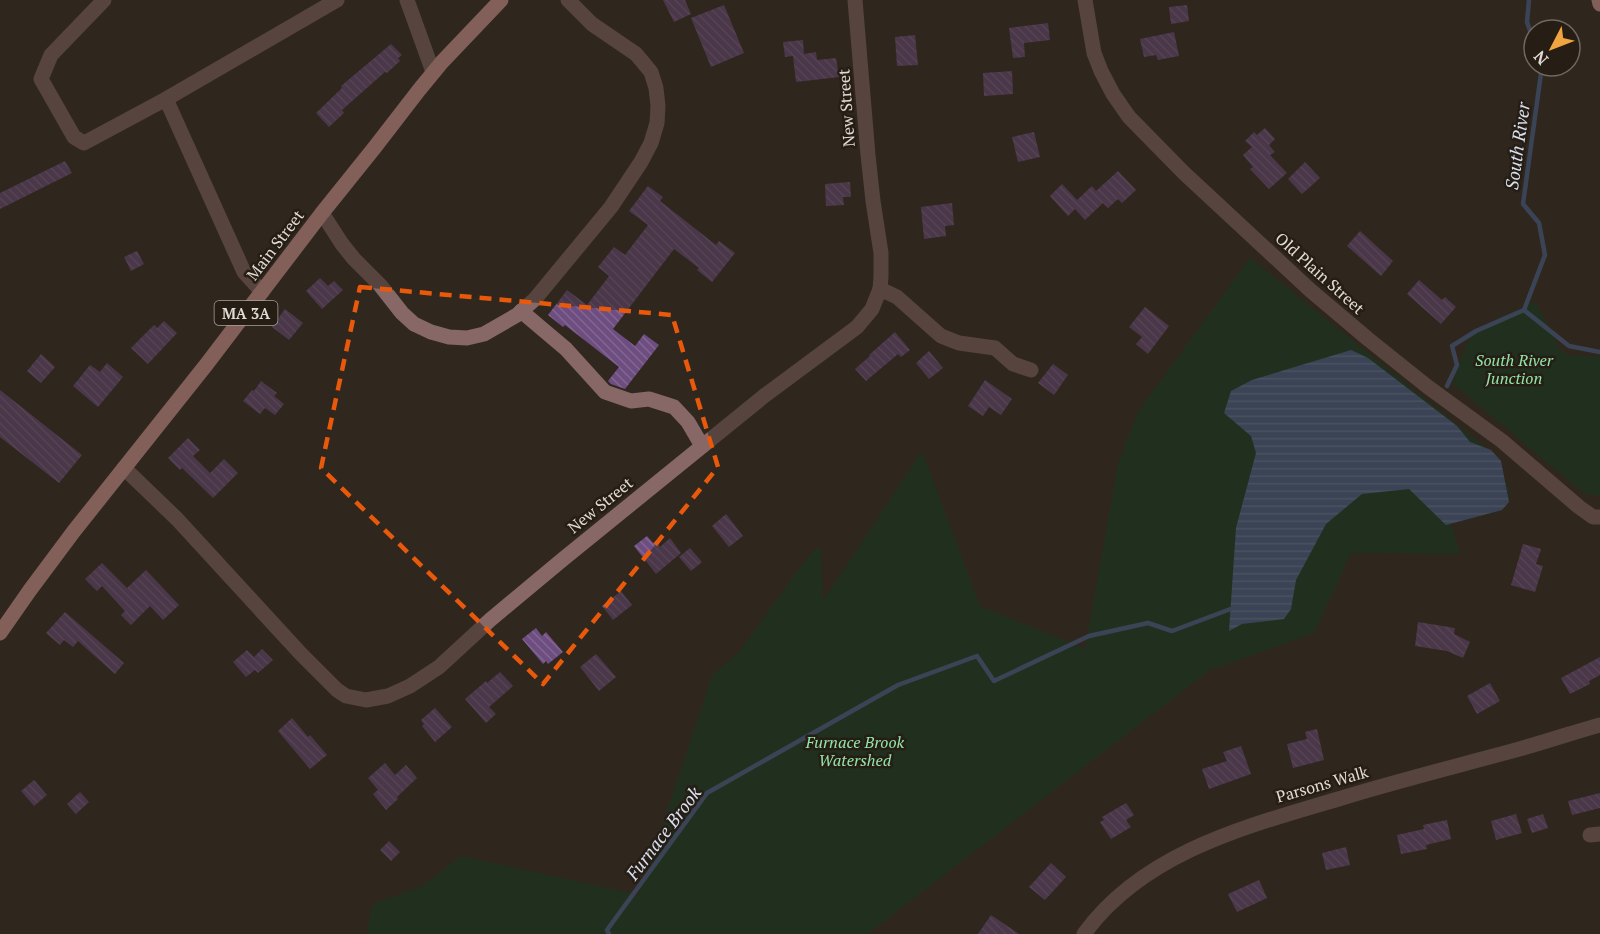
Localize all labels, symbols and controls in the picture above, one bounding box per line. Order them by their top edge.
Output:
north arrow [1522,18,1582,78]
text: N [1529,46,1553,70]
street label: New Street [832,68,860,148]
water label: South River [1499,100,1535,191]
street label: Main Street [241,205,309,285]
street label: Old Plain Street [1271,227,1369,319]
road number: MA 3A [214,301,278,325]
park label: South River Junction [1475,349,1554,389]
street label: New Street [563,472,637,538]
park label: Furnace Brook Watershed [805,731,905,771]
street label: Parsons Walk [1273,760,1371,808]
water label: Furnace Brook [619,781,706,885]

